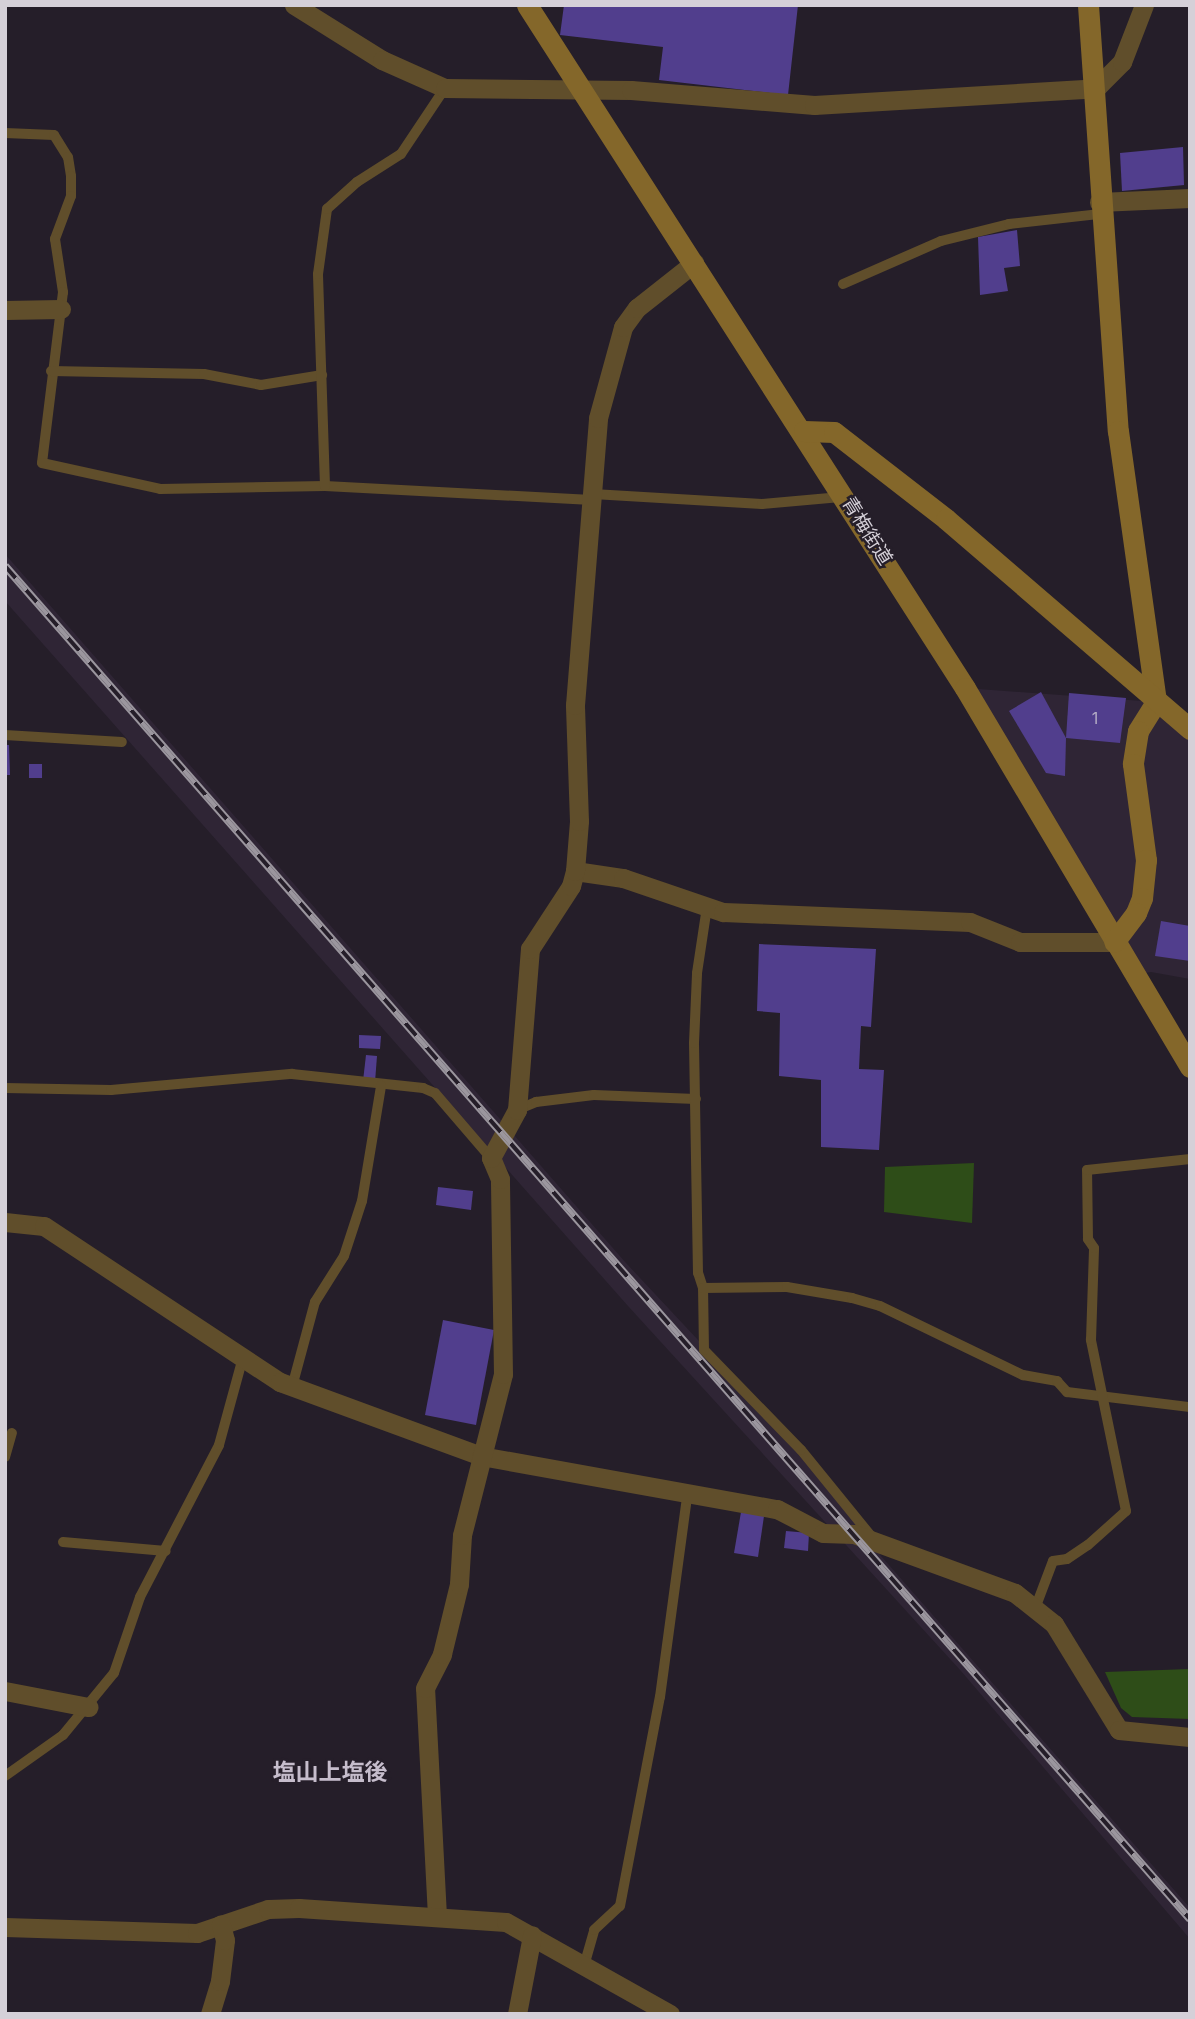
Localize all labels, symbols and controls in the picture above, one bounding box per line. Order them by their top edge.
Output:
street label: 青梅街道 [837,493,897,569]
house number: 1 [1092,708,1098,728]
district label: 塩山上塩後 [273,1758,387,1786]

